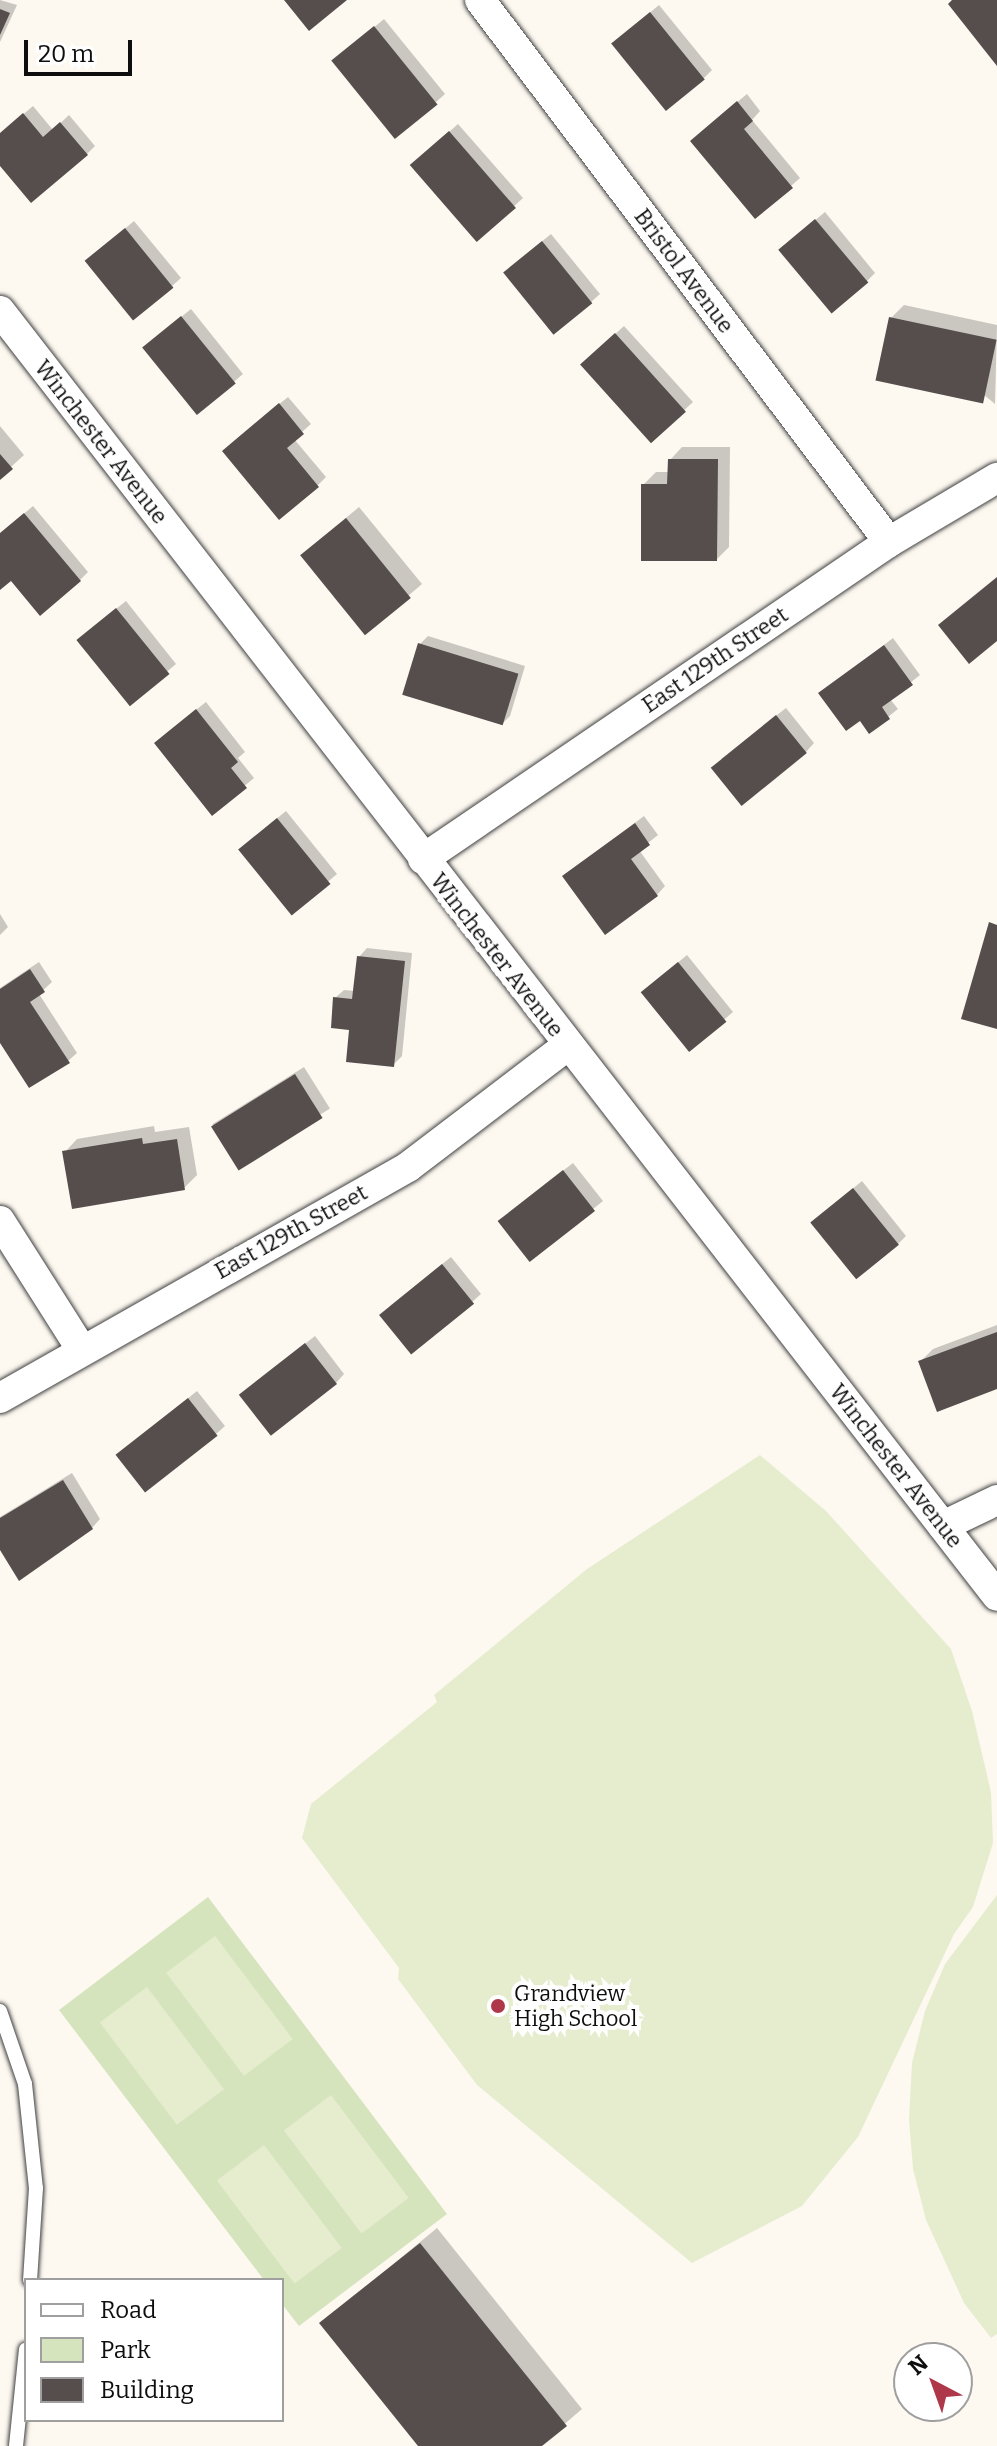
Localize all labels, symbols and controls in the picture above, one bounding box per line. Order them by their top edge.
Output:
scale bar [28,24,136,74]
text: 20 m [38,40,94,68]
street label: Bristol Avenue [629,204,739,338]
street label: Winchester Avenue [29,355,173,529]
street label: East 129th Street [637,602,793,718]
street label: Winchester Avenue [425,868,569,1042]
street label: East 129th Street [210,1179,372,1285]
street label: Winchester Avenue [824,1379,968,1553]
place label: Grandview High School [514,1980,637,2032]
marker: Grandview High School [489,1997,507,2015]
legend [24,2278,284,2422]
text: Road [100,2296,156,2324]
text: Park [100,2336,151,2364]
north arrow [893,2342,973,2422]
text: N [903,2349,933,2381]
text: Building [100,2376,194,2404]

